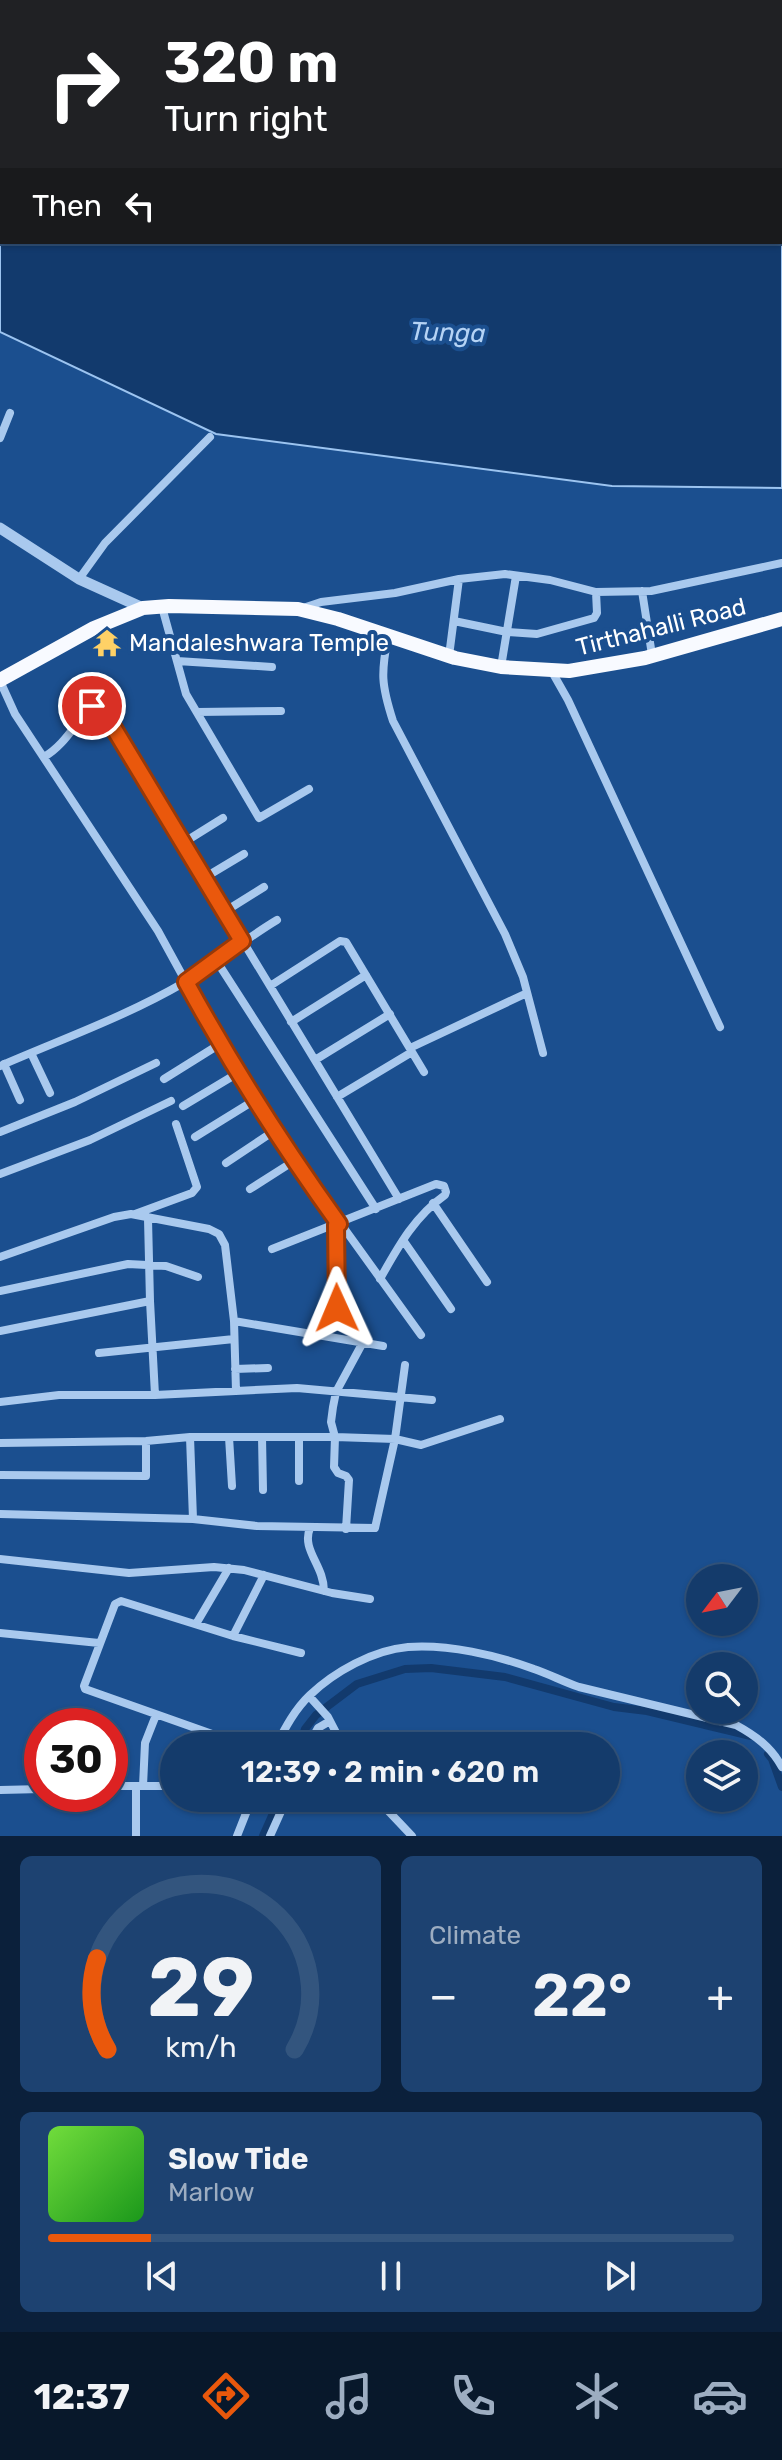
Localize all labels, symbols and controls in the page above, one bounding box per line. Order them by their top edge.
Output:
text: 320 m [164,30,339,96]
icon: right [32,32,136,136]
text: Turn right [164,97,328,140]
icon: left [118,184,162,228]
text: Then [32,188,102,224]
water label: Tunga [410,316,486,349]
street label: Tirthahalli Road [573,592,749,662]
temple icon: Mandaleshwara Temple [92,628,122,658]
place label: Mandaleshwara Temple [129,629,389,657]
pin [58,672,126,740]
icon: arrive [70,684,114,728]
position arrow [295,1266,379,1350]
north arrow [686,1564,758,1636]
map controls [686,1564,758,1812]
button: search [686,1652,758,1724]
speed limit sign: 30 [24,1708,128,1812]
button: layers [686,1740,758,1812]
text: 12:39 · 2 min · 620 m [241,1754,539,1790]
text: Climate [429,1920,521,1951]
text: 29 [147,1938,254,2037]
text: 22° [532,1960,632,2031]
text: − [429,1970,458,2022]
text: + [707,1970,734,2022]
text: km/h [165,2030,236,2064]
text: Slow Tide [168,2141,308,2177]
text: Marlow [168,2177,255,2208]
icon: previous [140,2254,184,2298]
icon: pause [369,2254,413,2298]
icon: next [598,2254,642,2298]
icon: directions [198,2368,254,2424]
icon: music [321,2368,377,2424]
icon: phone [445,2368,501,2424]
icon: climate [569,2368,625,2424]
icon: car [692,2368,748,2424]
text: 12:37 [34,2375,130,2418]

